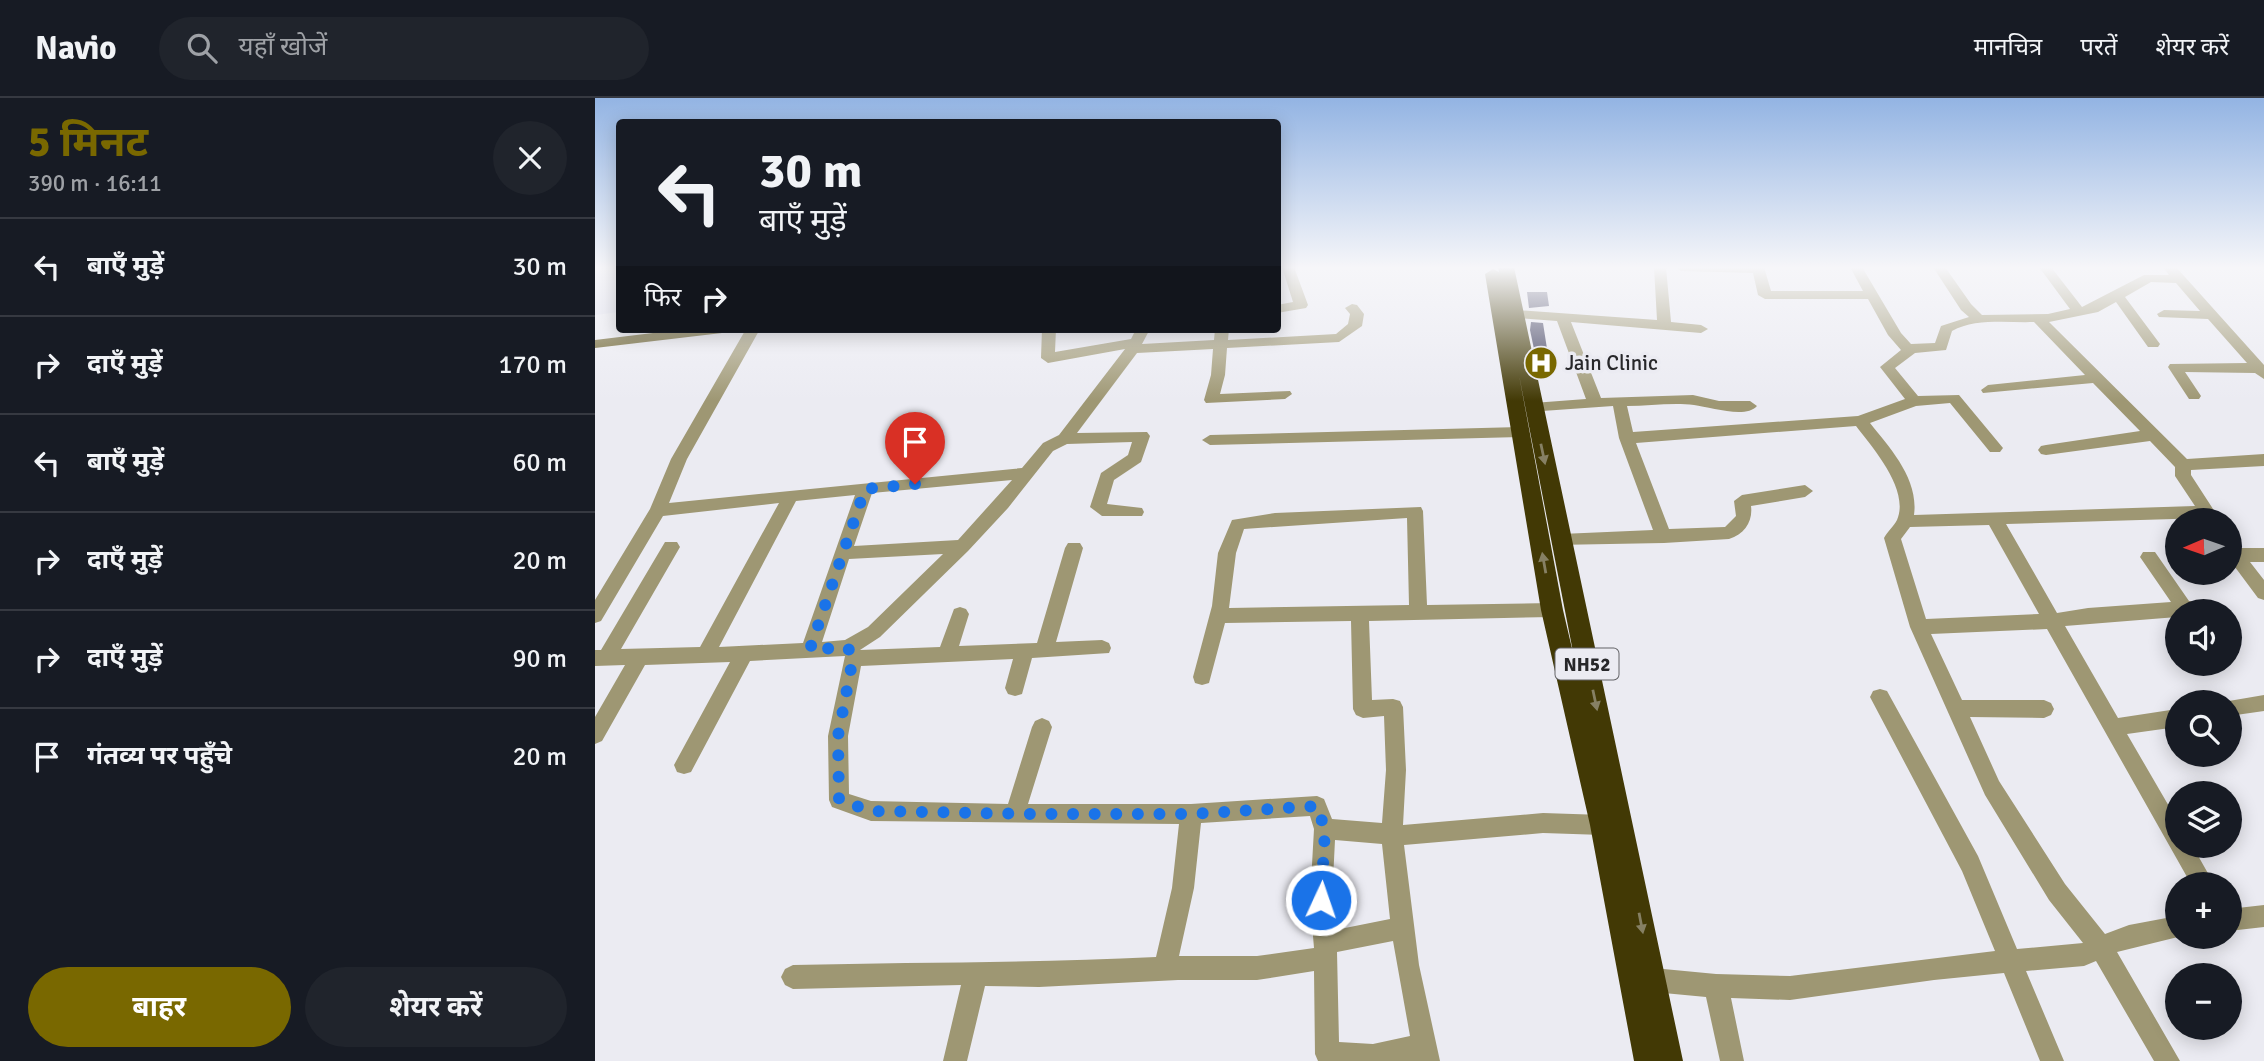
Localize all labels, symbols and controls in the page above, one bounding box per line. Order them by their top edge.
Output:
search box [159,17,649,80]
text: Navio [35,28,117,69]
icon: search [183,29,221,67]
text: यहाँ खोजें [239,31,327,63]
text: मानचित्र [1974,32,2042,62]
text: परतें [2080,32,2117,62]
text: शेयर करें [2155,32,2229,62]
text: 5 मिनट [28,117,148,168]
button: close [493,121,567,195]
text: 30 m [759,141,862,201]
icon: left [644,147,735,238]
text: 390 m · 16:11 [28,169,162,198]
text: बाएँ मुड़ें [759,201,847,240]
icon: left [28,248,66,286]
text: बाएँ मुड़ें [87,250,164,282]
text: 30 m [512,251,567,283]
icon: right [695,280,733,318]
text: फिर [644,282,681,314]
hospital icon: Jain Clinic [1522,344,1560,382]
icon: right [28,346,66,384]
text: दाएँ मुड़ें [87,348,163,380]
text: 170 m [498,349,567,381]
place label: Jain Clinic [1565,350,1658,376]
pin [885,412,945,484]
icon: arrive [896,423,934,461]
one-way arrow [1538,443,1549,465]
icon: left [28,444,66,482]
text: बाएँ मुड़ें [87,446,164,478]
text: 60 m [512,447,567,479]
north arrow [2165,508,2242,584]
map controls [2165,508,2242,1040]
icon: right [28,542,66,580]
text: दाएँ मुड़ें [87,544,163,576]
text: 20 m [512,545,567,577]
one-way arrow [1538,552,1549,574]
button: sound [2165,599,2242,676]
icon: right [28,640,66,678]
text: दाएँ मुड़ें [87,642,163,674]
text: 90 m [512,643,567,675]
road number: NH52 [1555,649,1619,680]
one-way arrow [1589,689,1600,711]
button: search [2165,690,2242,767]
icon: arrive [28,738,66,776]
text: गंतव्य पर पहुँचे [87,740,232,772]
text: 20 m [512,741,567,773]
button: layers [2165,781,2242,858]
position arrow [1284,863,1358,937]
button: + [2165,872,2242,949]
one-way arrow [1636,912,1647,934]
button: − [2165,963,2242,1040]
button: बाहर [28,967,291,1047]
button: शेयर करें [305,967,567,1047]

